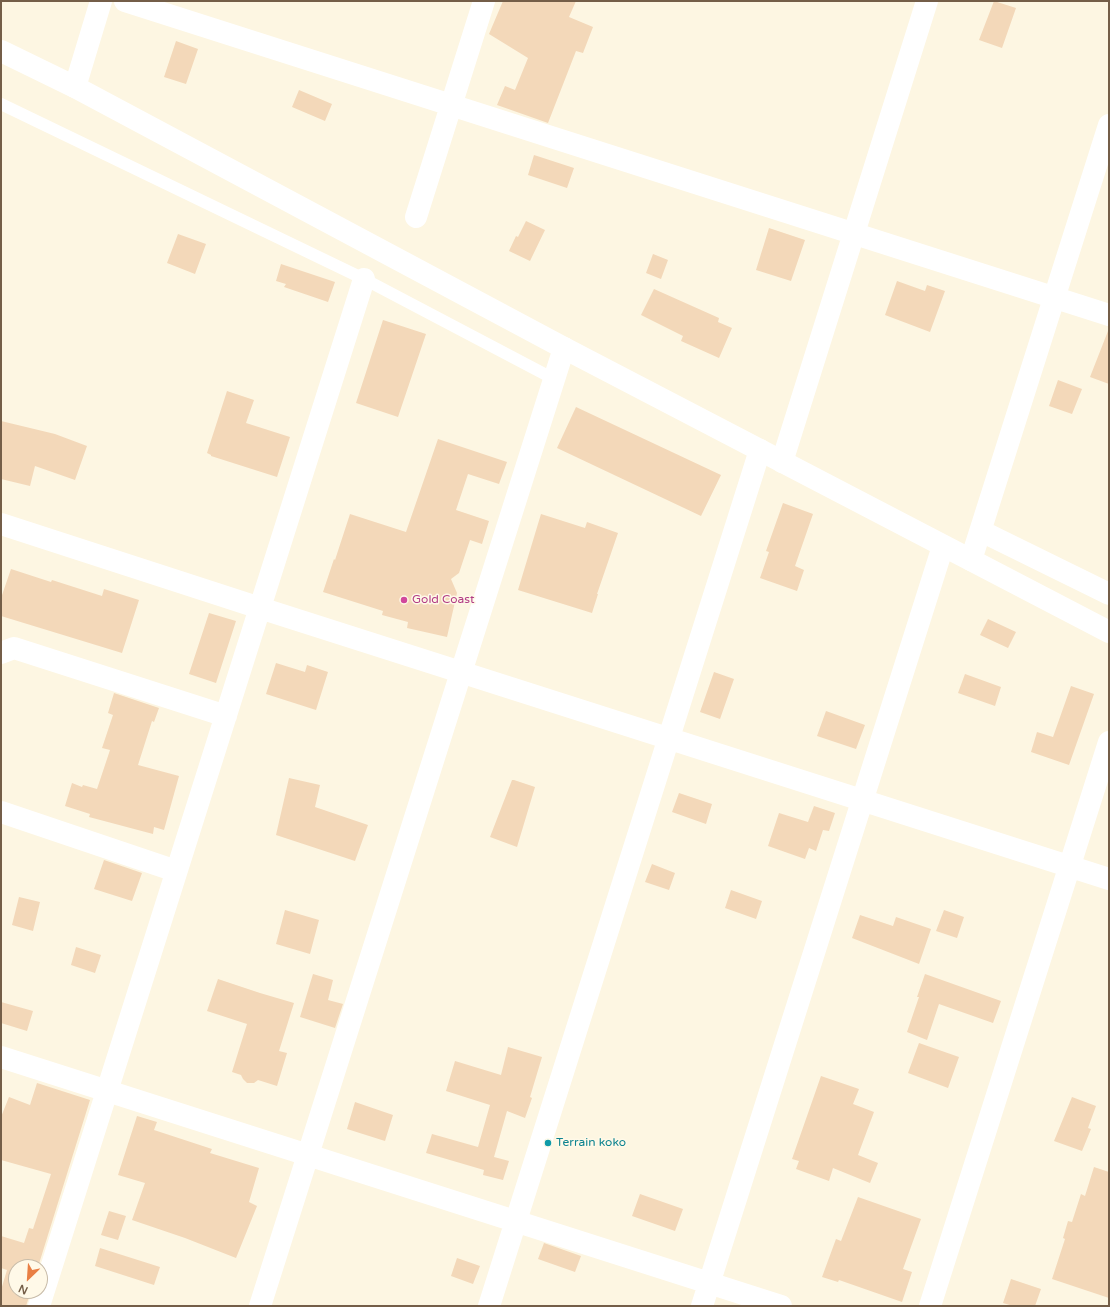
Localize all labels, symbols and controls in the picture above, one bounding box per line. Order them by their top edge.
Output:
place label: Gold Coast [412,593,475,607]
marker: Gold Coast [399,595,409,605]
place label: Terrain koko [556,1136,626,1150]
marker: Terrain koko [543,1138,553,1148]
north arrow [8,1259,48,1299]
text: N [16,1282,30,1297]

